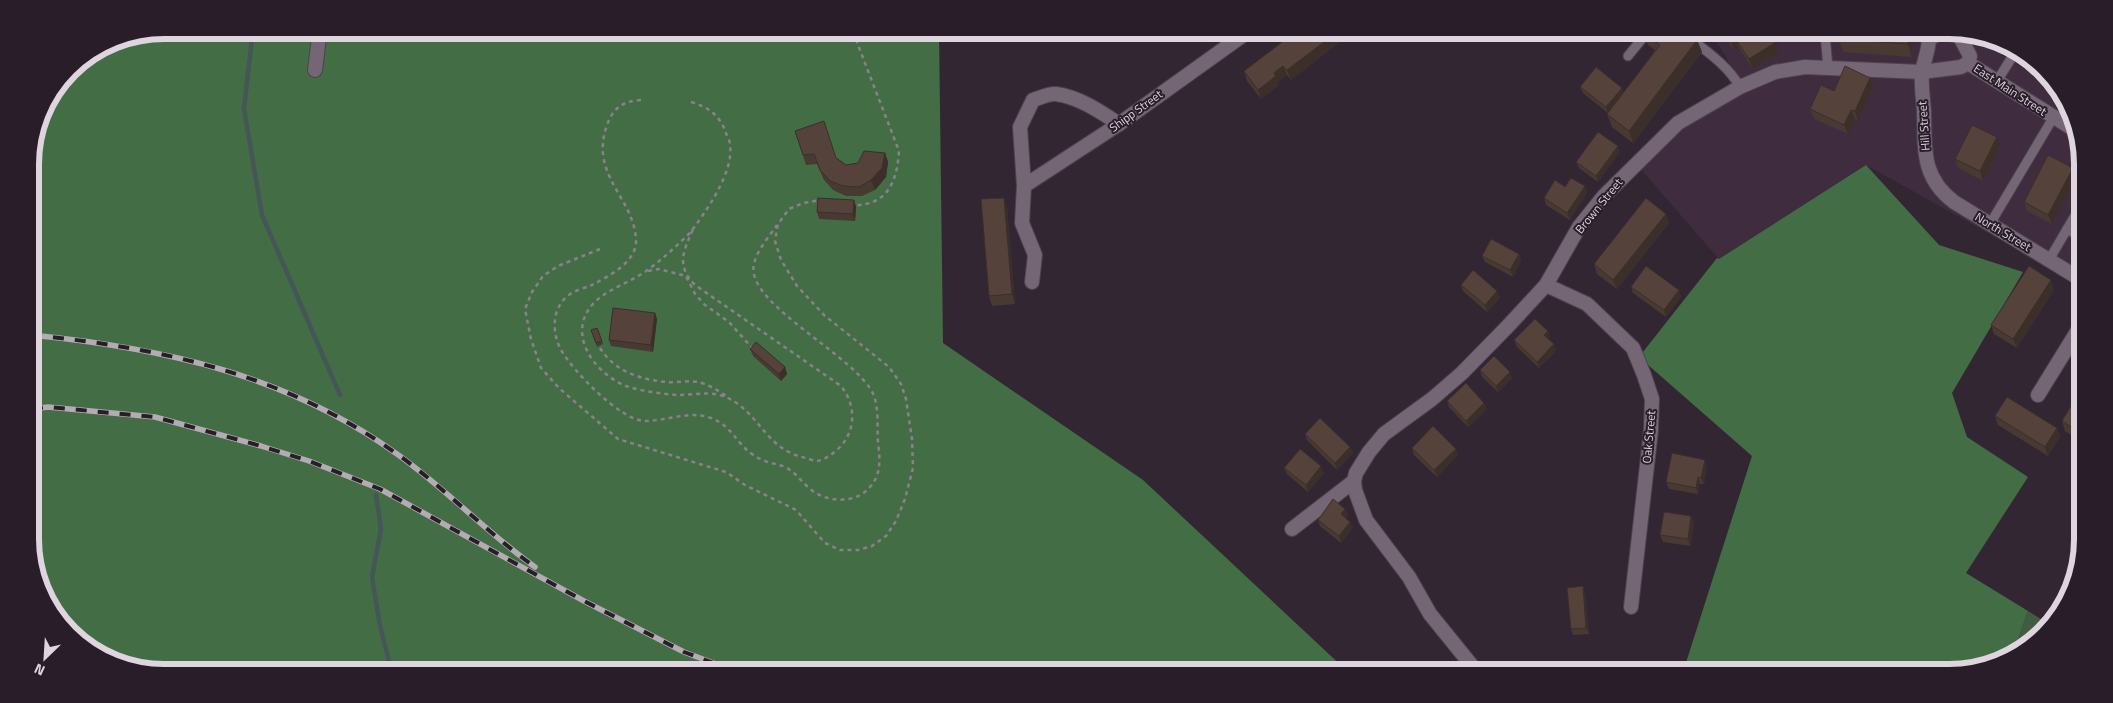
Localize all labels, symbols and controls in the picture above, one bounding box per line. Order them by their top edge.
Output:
street label: East Main Street [1970,59,2051,121]
street label: Shipp Street [1105,84,1167,136]
street label: Hill Street [1912,100,1935,152]
street label: Brown Street [1570,173,1628,238]
street label: North Street [1971,207,2036,256]
street label: Oak Street [1637,409,1660,464]
north arrow [20,633,70,683]
text: N [30,659,48,682]

